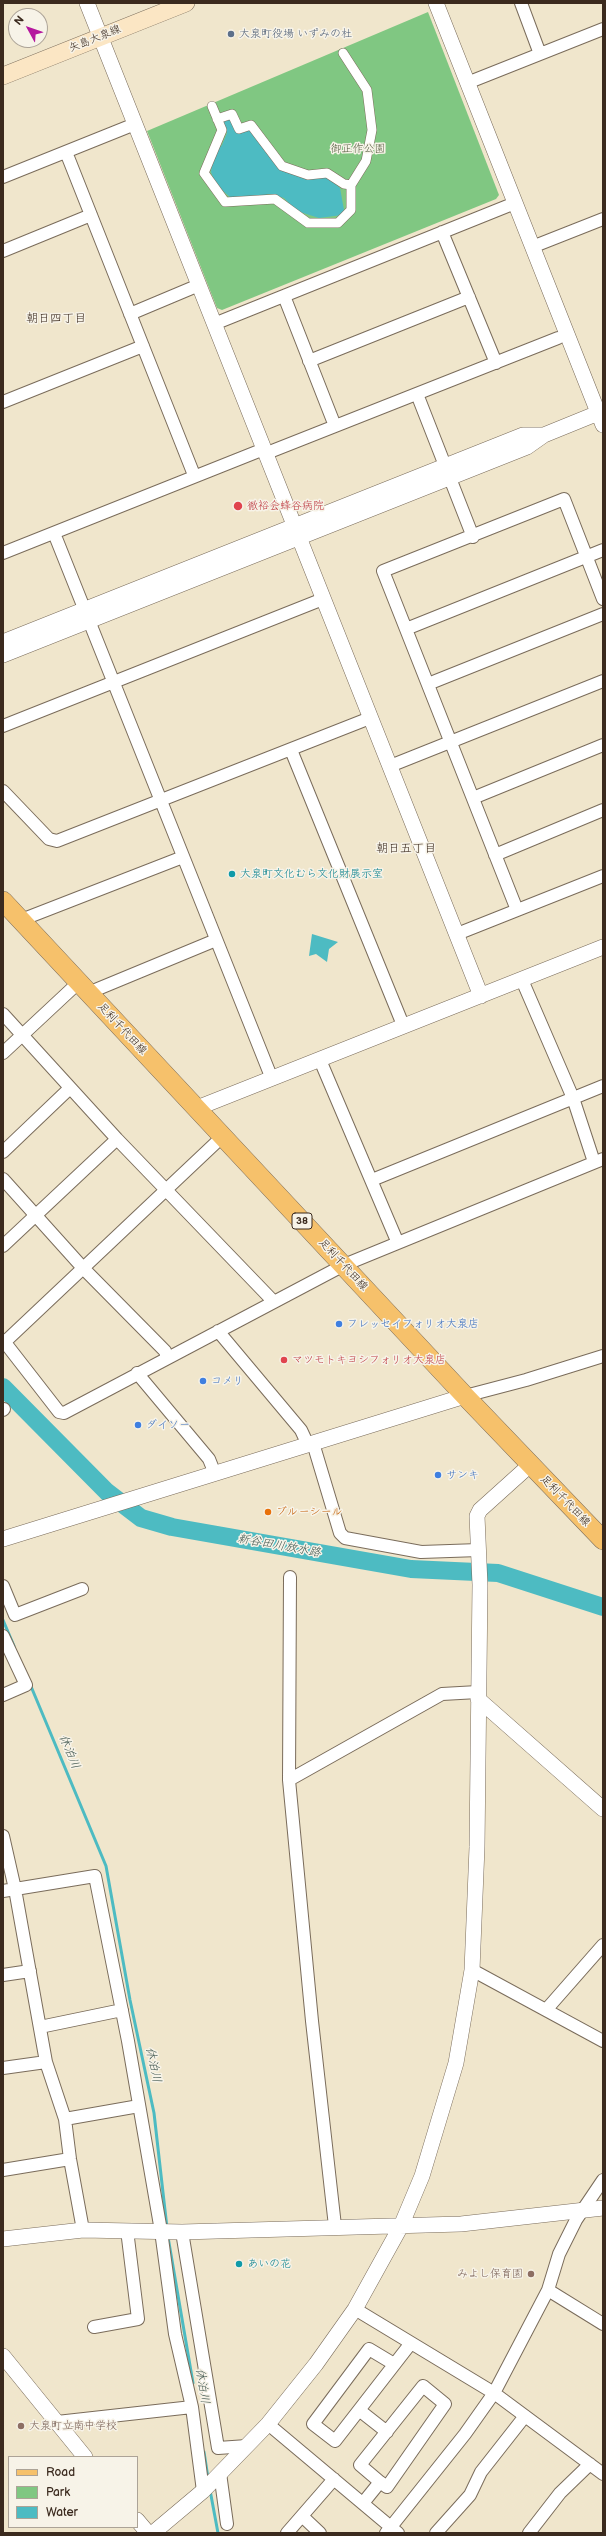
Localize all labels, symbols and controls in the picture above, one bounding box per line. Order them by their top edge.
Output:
north arrow [8,8,48,48]
text: N [12,13,27,28]
street label: 矢島大泉線 [67,23,123,55]
place label: 大泉町役場 いずみの杜 [239,27,352,41]
marker: 大泉町役場 いずみの杜 [226,29,236,39]
park label: 御正作公園 [331,142,385,156]
district label: 朝日四丁目 [26,312,86,326]
place label: 徹裕会蜂谷病院 [247,499,324,513]
marker: 徹裕会蜂谷病院 [232,500,244,512]
district label: 朝日五丁目 [376,842,436,856]
place label: 大泉町文化むら文化財展示室 [240,867,383,881]
marker: 大泉町文化むら文化財展示室 [227,869,237,879]
street label: 足利千代田線 [95,1000,149,1058]
road number: 38 [292,1213,312,1229]
street label: 足利千代田線 [316,1236,370,1294]
place label: フレッセイフォリオ大泉店 [347,1317,479,1331]
marker: フレッセイフォリオ大泉店 [334,1319,344,1329]
place label: マツモトキヨシフォリオ大泉店 [292,1353,446,1367]
marker: マツモトキヨシフォリオ大泉店 [279,1355,289,1365]
place label: コメリ [211,1374,244,1388]
marker: コメリ [198,1376,208,1386]
place label: ダイソー [146,1418,190,1432]
marker: ダイソー [133,1420,143,1430]
place label: サンキ [446,1468,479,1482]
marker: サンキ [433,1470,443,1480]
street label: 足利千代田線 [537,1473,593,1529]
place label: ブルーシール [276,1505,342,1519]
marker: ブルーシール [263,1507,273,1517]
water label: 新谷田川放水路 [236,1532,322,1560]
water label: 休泊川 [55,1733,83,1771]
water label: 休泊川 [142,2046,164,2084]
place label: あいの花 [247,2257,291,2271]
marker: あいの花 [234,2259,244,2269]
place label: みよし保育園 [457,2267,523,2281]
marker: みよし保育園 [526,2269,536,2279]
water label: 休泊川 [192,2367,212,2405]
place label: 大泉町立南中学校 [29,2419,117,2433]
marker: 大泉町立南中学校 [16,2421,26,2431]
legend [8,2456,138,2528]
text: Road [46,2465,75,2480]
text: Park [46,2485,70,2500]
text: Water [46,2505,78,2520]

